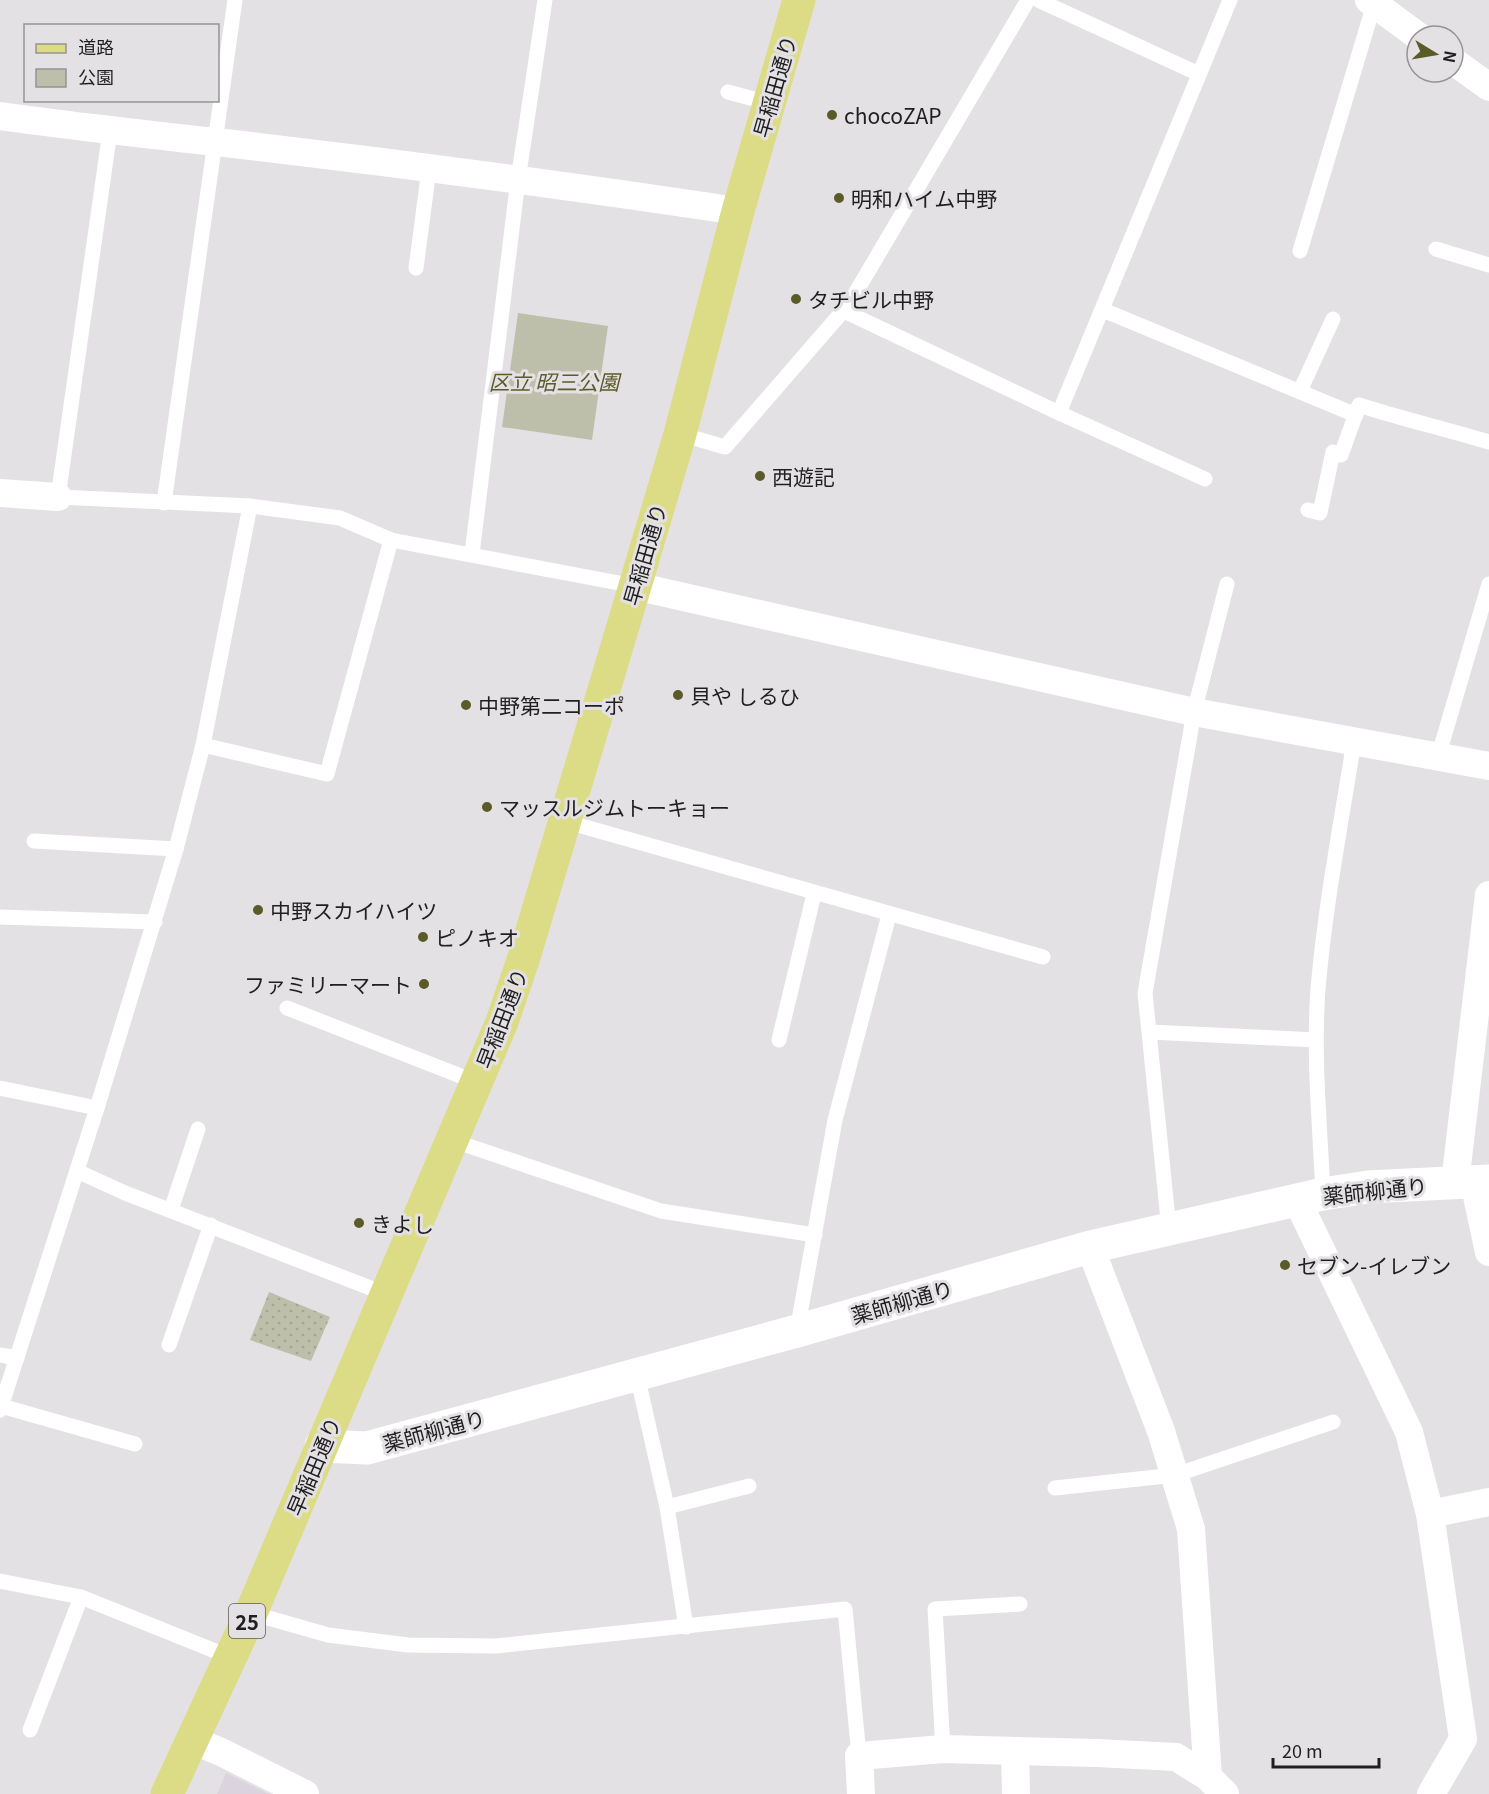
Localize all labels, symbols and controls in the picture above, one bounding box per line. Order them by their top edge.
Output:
legend [24,24,219,102]
north arrow [1405,24,1465,84]
street label: 早稲田通り [745,31,803,141]
text: 道路 [78,33,114,59]
text: N [1438,49,1464,65]
text: 公園 [78,63,114,89]
place label: chocoZAP [844,100,942,130]
marker: chocoZAP [825,108,839,122]
place label: 明和ハイム中野 [851,183,997,213]
marker: 明和ハイム中野 [832,191,846,205]
place label: タチビル中野 [808,284,934,314]
marker: タチビル中野 [789,292,803,306]
park label: 区立 昭三公園 [489,366,622,396]
place label: 西遊記 [772,461,835,491]
marker: 西遊記 [753,469,767,483]
street label: 早稲田通り [615,499,673,609]
place label: 貝や しるひ [690,680,800,710]
marker: 貝や しるひ [671,688,685,702]
place label: 中野第二コーポ [478,690,625,720]
marker: 中野第二コーポ [459,698,473,712]
place label: マッスルジムトーキョー [499,792,730,822]
marker: マッスルジムトーキョー [480,800,494,814]
place label: 中野スカイハイツ [270,895,437,925]
marker: 中野スカイハイツ [251,903,265,917]
place label: ピノキオ [435,922,519,952]
marker: ピノキオ [416,930,430,944]
street label: 早稲田通り [468,964,534,1072]
place label: ファミリーマート [244,969,412,999]
marker: ファミリーマート [417,977,431,991]
street label: 薬師柳通り [1321,1170,1429,1210]
place label: きよし [371,1208,434,1238]
marker: きよし [352,1216,366,1230]
place label: セブン-イレブン [1297,1250,1451,1280]
marker: セブン-イレブン [1278,1258,1292,1272]
street label: 薬師柳通り [847,1272,957,1330]
street label: 薬師柳通り [379,1402,489,1458]
street label: 早稲田通り [279,1412,347,1520]
road number: 25 [229,1604,265,1638]
scale bar [1273,1731,1380,1769]
text: 20 m [1282,1737,1323,1763]

